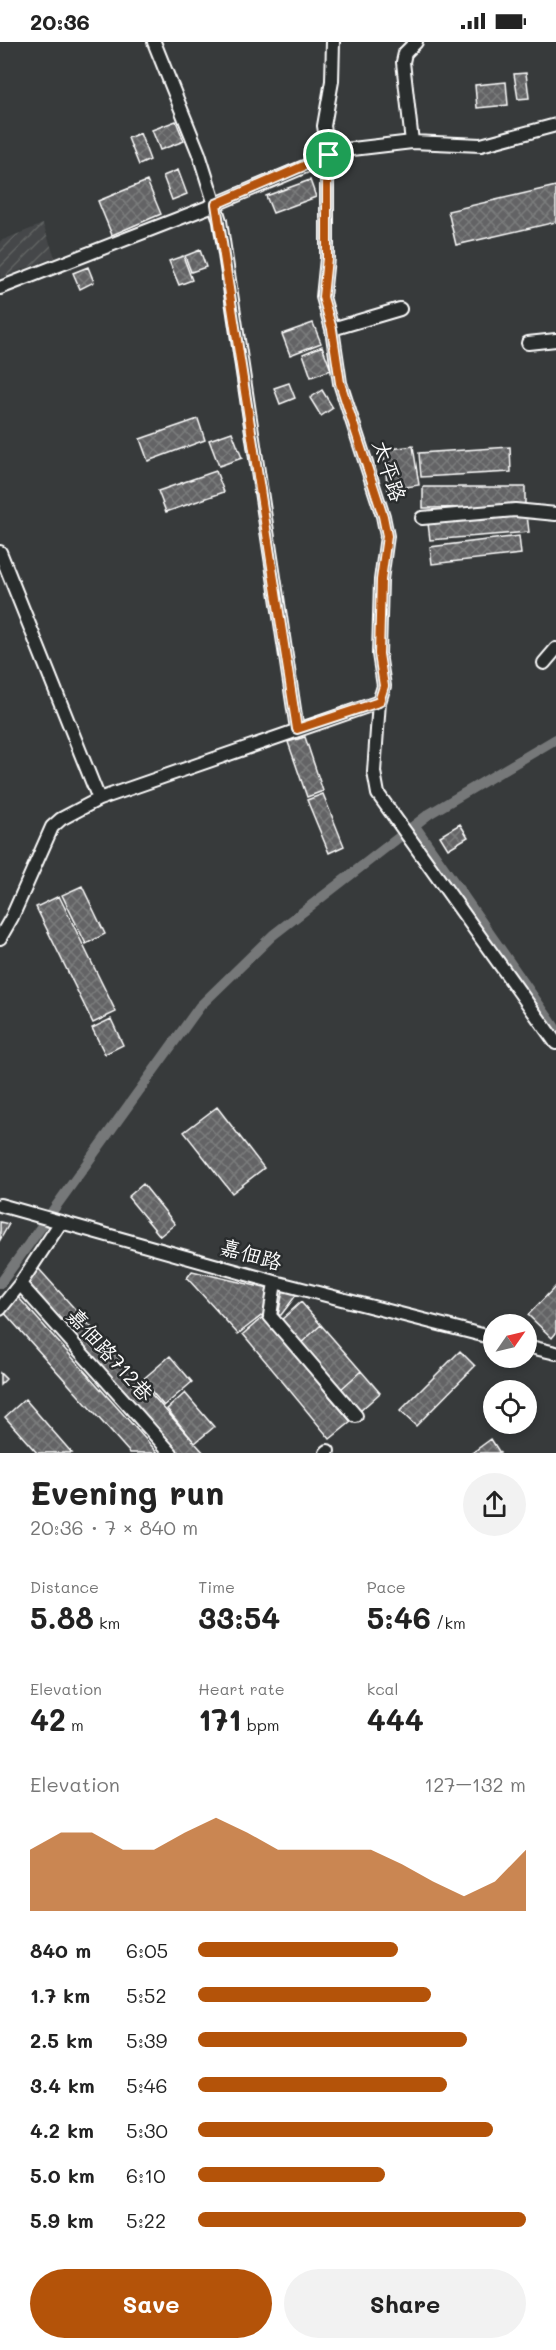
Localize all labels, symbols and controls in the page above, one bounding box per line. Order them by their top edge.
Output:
text: 20:36 [30,7,90,36]
pin [303,129,354,180]
icon: arrive [312,138,345,171]
street label: 太平路 [368,436,413,505]
street label: 嘉佃路 [217,1232,285,1275]
street label: 嘉佃路712巷 [62,1302,160,1406]
north arrow [483,1314,537,1368]
map controls [483,1314,537,1434]
button: locate [483,1380,537,1434]
text: Evening run [30,1470,224,1513]
button: share [463,1473,526,1536]
text: 20:36 · 7 × 840 m [30,1514,198,1540]
text: Distance [30,1576,99,1597]
text: Time [198,1576,235,1597]
text: Pace [367,1576,406,1597]
text: 5.88 [30,1597,94,1637]
text: 33:54 [198,1597,280,1637]
text: 5:46 [367,1597,431,1637]
text: km [94,1612,120,1633]
text: /km [431,1612,466,1633]
text: Elevation [30,1678,102,1699]
text: Heart rate [198,1678,285,1699]
text: kcal [367,1678,399,1699]
text: 42 [30,1699,66,1739]
text: 171 [198,1699,242,1739]
text: 444 [367,1699,424,1739]
text: m [66,1714,84,1735]
text: bpm [242,1714,280,1735]
text: Elevation [30,1771,120,1797]
text: 127–132 m [424,1771,526,1797]
text: 840 m [30,1937,91,1963]
text: 6:05 [126,1937,168,1963]
text: 1.7 km [30,1982,90,2008]
text: 5:52 [126,1982,167,2008]
text: 2.5 km [30,2027,93,2053]
text: 5:39 [126,2027,167,2053]
text: 3.4 km [30,2072,95,2098]
text: 5:46 [126,2072,168,2098]
text: 4.2 km [30,2117,94,2143]
text: 5:30 [126,2117,168,2143]
text: 5.0 km [30,2162,95,2188]
text: 6:10 [126,2162,166,2188]
text: 5.9 km [30,2207,94,2233]
text: 5:22 [126,2207,166,2233]
button: Save [30,2269,272,2338]
button: Share [284,2269,526,2338]

